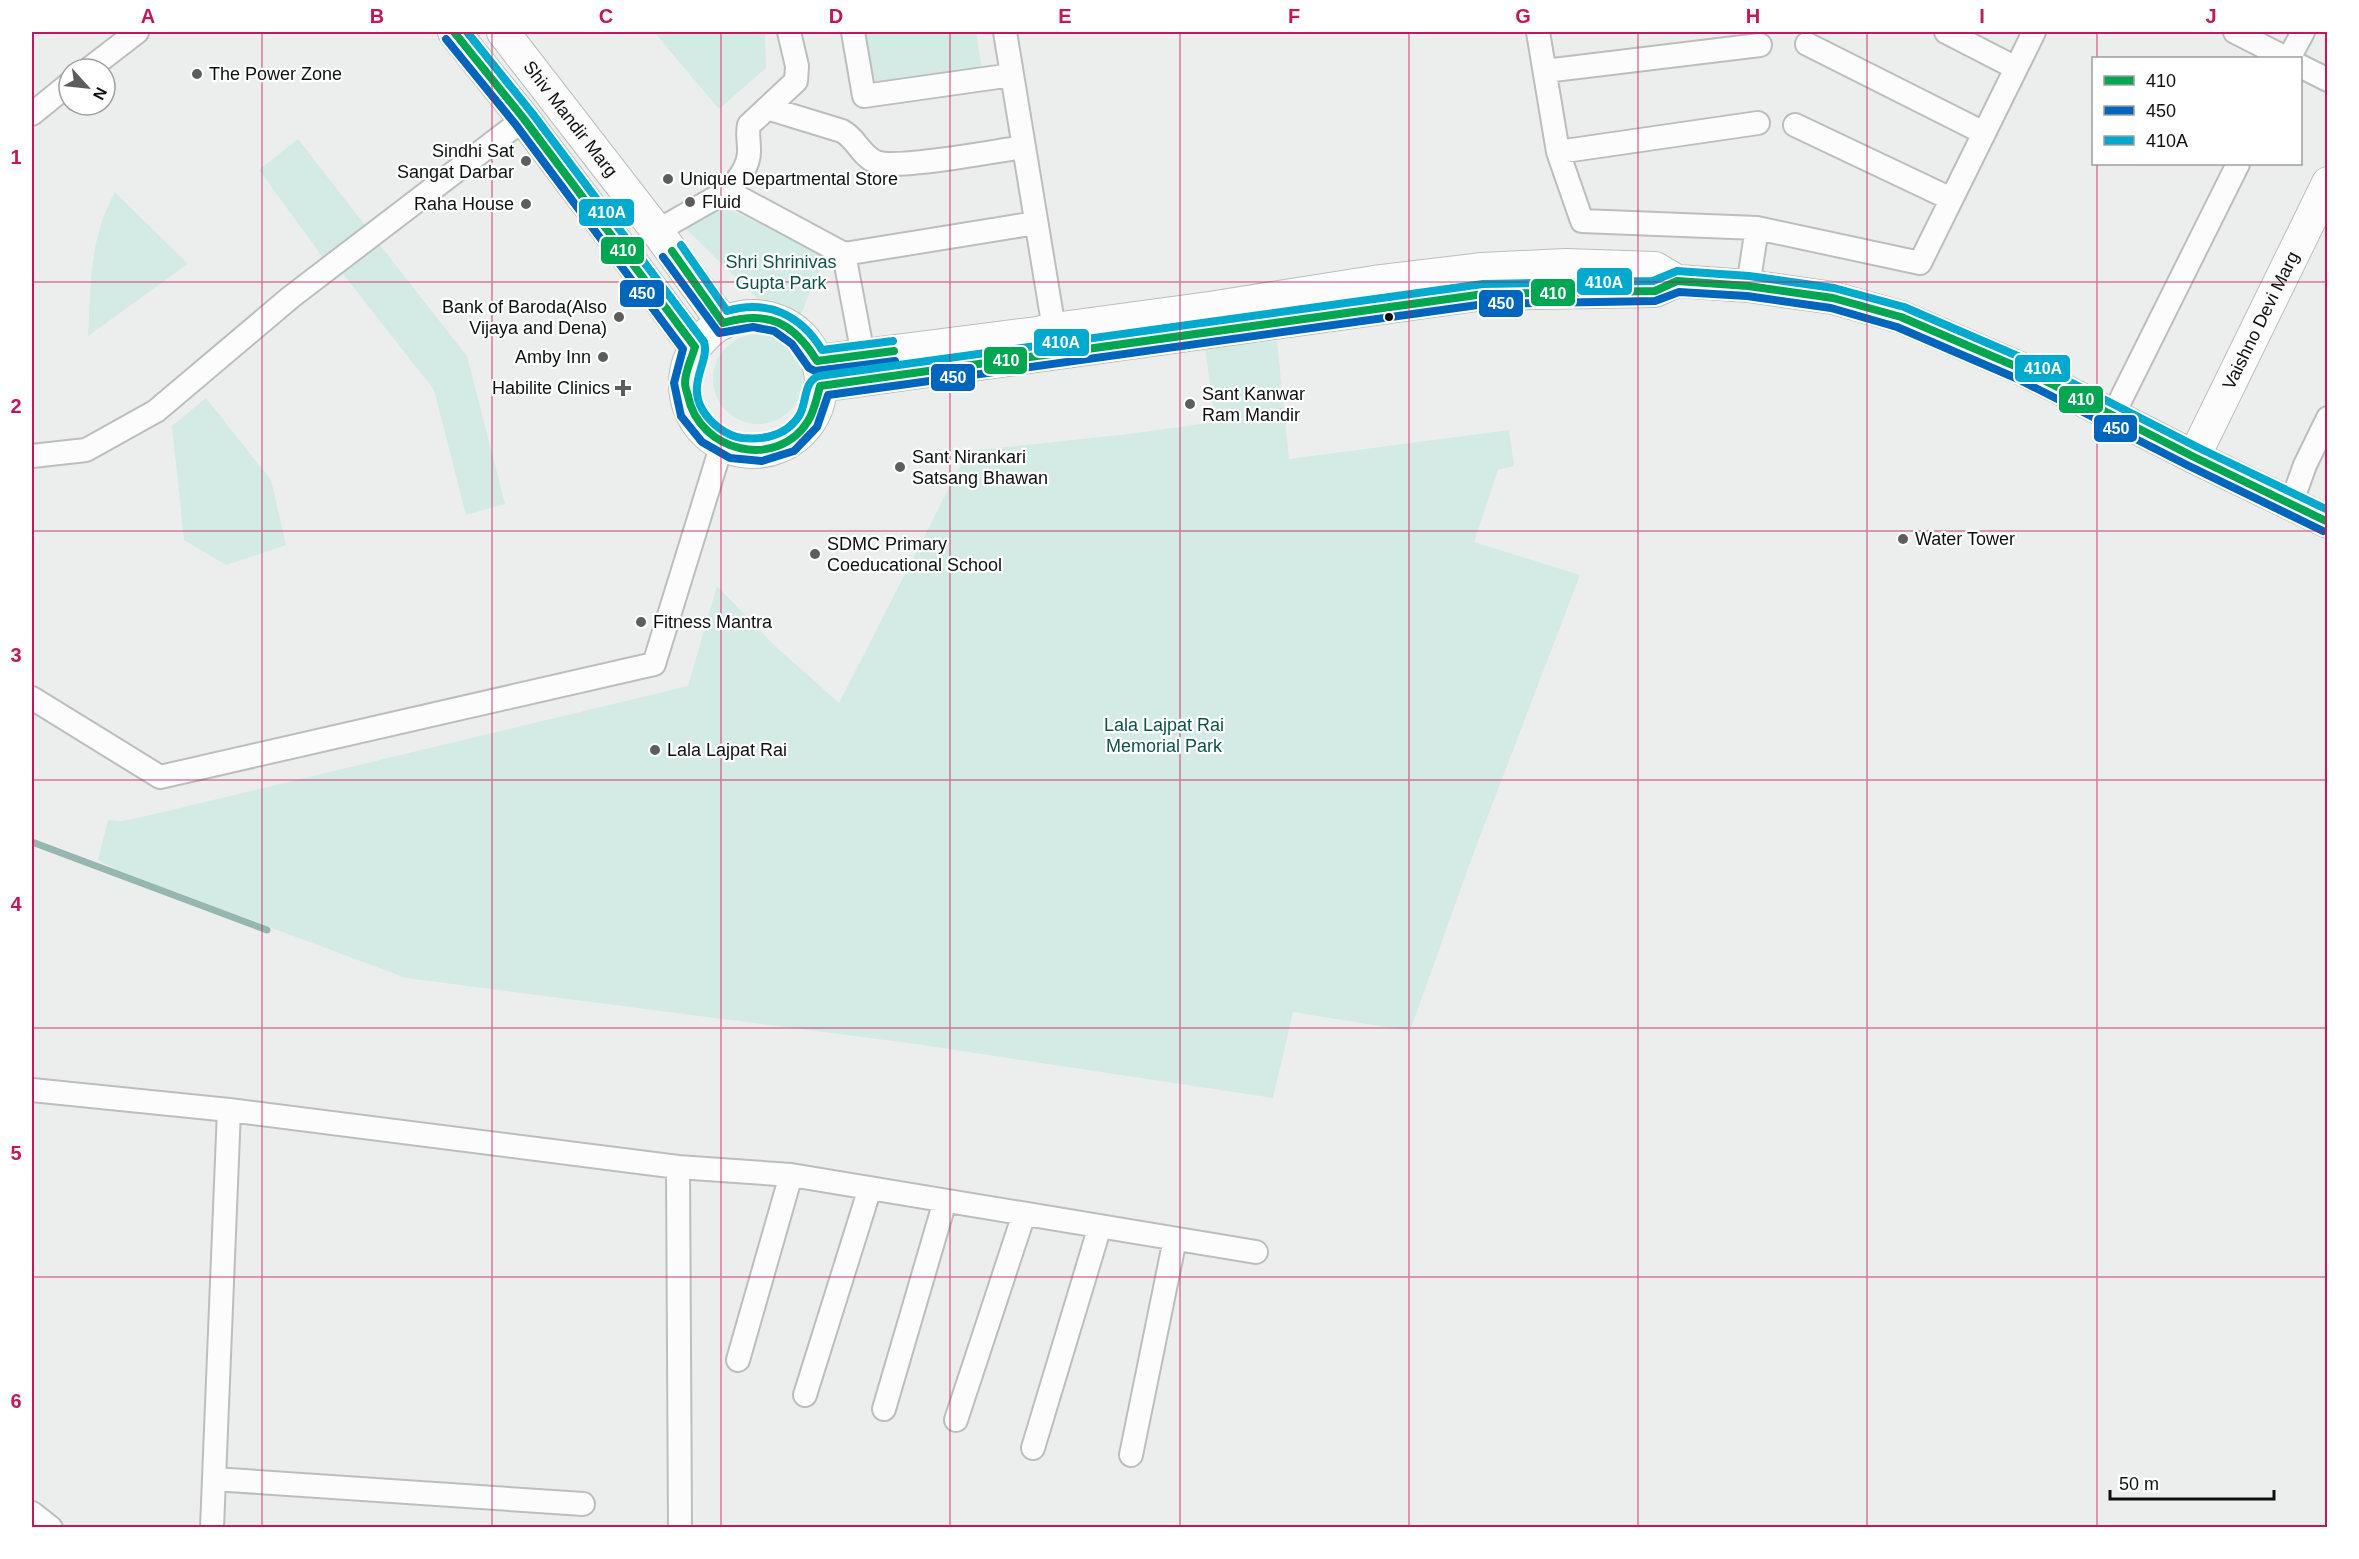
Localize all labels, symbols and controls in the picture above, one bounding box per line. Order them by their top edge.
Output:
text: A [141,5,155,27]
text: B [370,5,384,27]
text: C [599,5,613,27]
text: D [829,5,843,27]
text: E [1058,5,1072,27]
text: F [1288,5,1300,27]
text: G [1515,5,1531,27]
text: H [1746,5,1760,27]
text: I [1979,5,1985,27]
text: J [2205,5,2217,27]
north arrow [57,57,117,117]
street label: Shiv Mandir Marg [519,57,621,181]
legend [2092,57,2302,165]
place label: The Power Zone [209,64,342,84]
marker: The Power Zone [190,67,204,81]
text: 410 [2146,71,2176,91]
text: N [90,85,110,103]
text: 450 [2146,101,2176,121]
text: 410A [2146,131,2188,151]
place label: Sindhi Sat Sangat Darbar [397,141,514,182]
text: 1 [10,146,22,168]
marker: Sindhi Sat Sangat Darbar [519,154,533,168]
place label: Unique Departmental Store [680,169,898,189]
marker: Unique Departmental Store [661,172,675,186]
place label: Fluid [702,192,741,212]
place label: Raha House [414,194,514,214]
marker: Fluid [683,195,697,209]
marker: Raha House [519,197,533,211]
line badge: 410A [578,198,635,227]
text: 410A [588,204,627,221]
line badge: 410 [600,236,645,265]
text: 410 [610,242,636,259]
street label: Vaishno Devi Marg [2219,248,2303,393]
park label: Shri Shrinivas Gupta Park [725,252,837,293]
line badge: 410A [1576,267,1633,296]
text: 410A [1585,274,1624,291]
line badge: 410 [1530,278,1576,307]
line badge: 450 [619,279,665,308]
text: 450 [629,285,655,302]
text: 410 [1540,285,1566,302]
line badge: 450 [1478,289,1524,318]
text: 450 [1488,295,1514,312]
place label: Bank of Baroda(Also Vijaya and Dena) [442,297,607,338]
marker: Bank of Baroda(Also Vijaya and Dena) [612,310,626,324]
unlabelled marker [1383,311,1395,323]
line badge: 410A [1033,328,1090,357]
text: 410A [1042,334,1081,351]
line badge: 410 [983,346,1028,375]
place label: Amby Inn [515,347,591,367]
marker: Amby Inn [596,350,610,364]
text: 410 [993,352,1019,369]
line badge: 410A [2014,354,2071,383]
text: 410A [2024,360,2063,377]
line badge: 450 [930,363,976,392]
text: 450 [940,369,966,386]
place label: Habilite Clinics [492,378,610,398]
marker: Habilite Clinics [614,379,632,397]
place label: Sant Kanwar Ram Mandir [1202,384,1305,425]
line badge: 410 [2058,385,2104,414]
text: 410 [2068,391,2094,408]
text: 2 [10,395,22,417]
marker: Sant Kanwar Ram Mandir [1183,397,1197,411]
line badge: 450 [2093,414,2138,443]
text: 450 [2103,420,2129,437]
place label: Sant Nirankari Satsang Bhawan [912,447,1048,488]
marker: Sant Nirankari Satsang Bhawan [893,460,907,474]
place label: Water Tower [1915,529,2015,549]
marker: Water Tower [1896,532,1910,546]
place label: SDMC Primary Coeducational School [827,534,1002,575]
marker: SDMC Primary Coeducational School [808,547,822,561]
place label: Fitness Mantra [653,612,773,632]
marker: Fitness Mantra [634,615,648,629]
text: 3 [10,644,22,666]
park label: Lala Lajpat Rai Memorial Park [1104,715,1224,756]
place label: Lala Lajpat Rai [667,740,787,760]
marker: Lala Lajpat Rai [648,743,662,757]
text: 4 [10,893,22,915]
text: 5 [10,1142,22,1164]
text: 6 [10,1390,22,1412]
scale bar [2110,1463,2274,1501]
text: 50 m [2119,1474,2159,1494]

